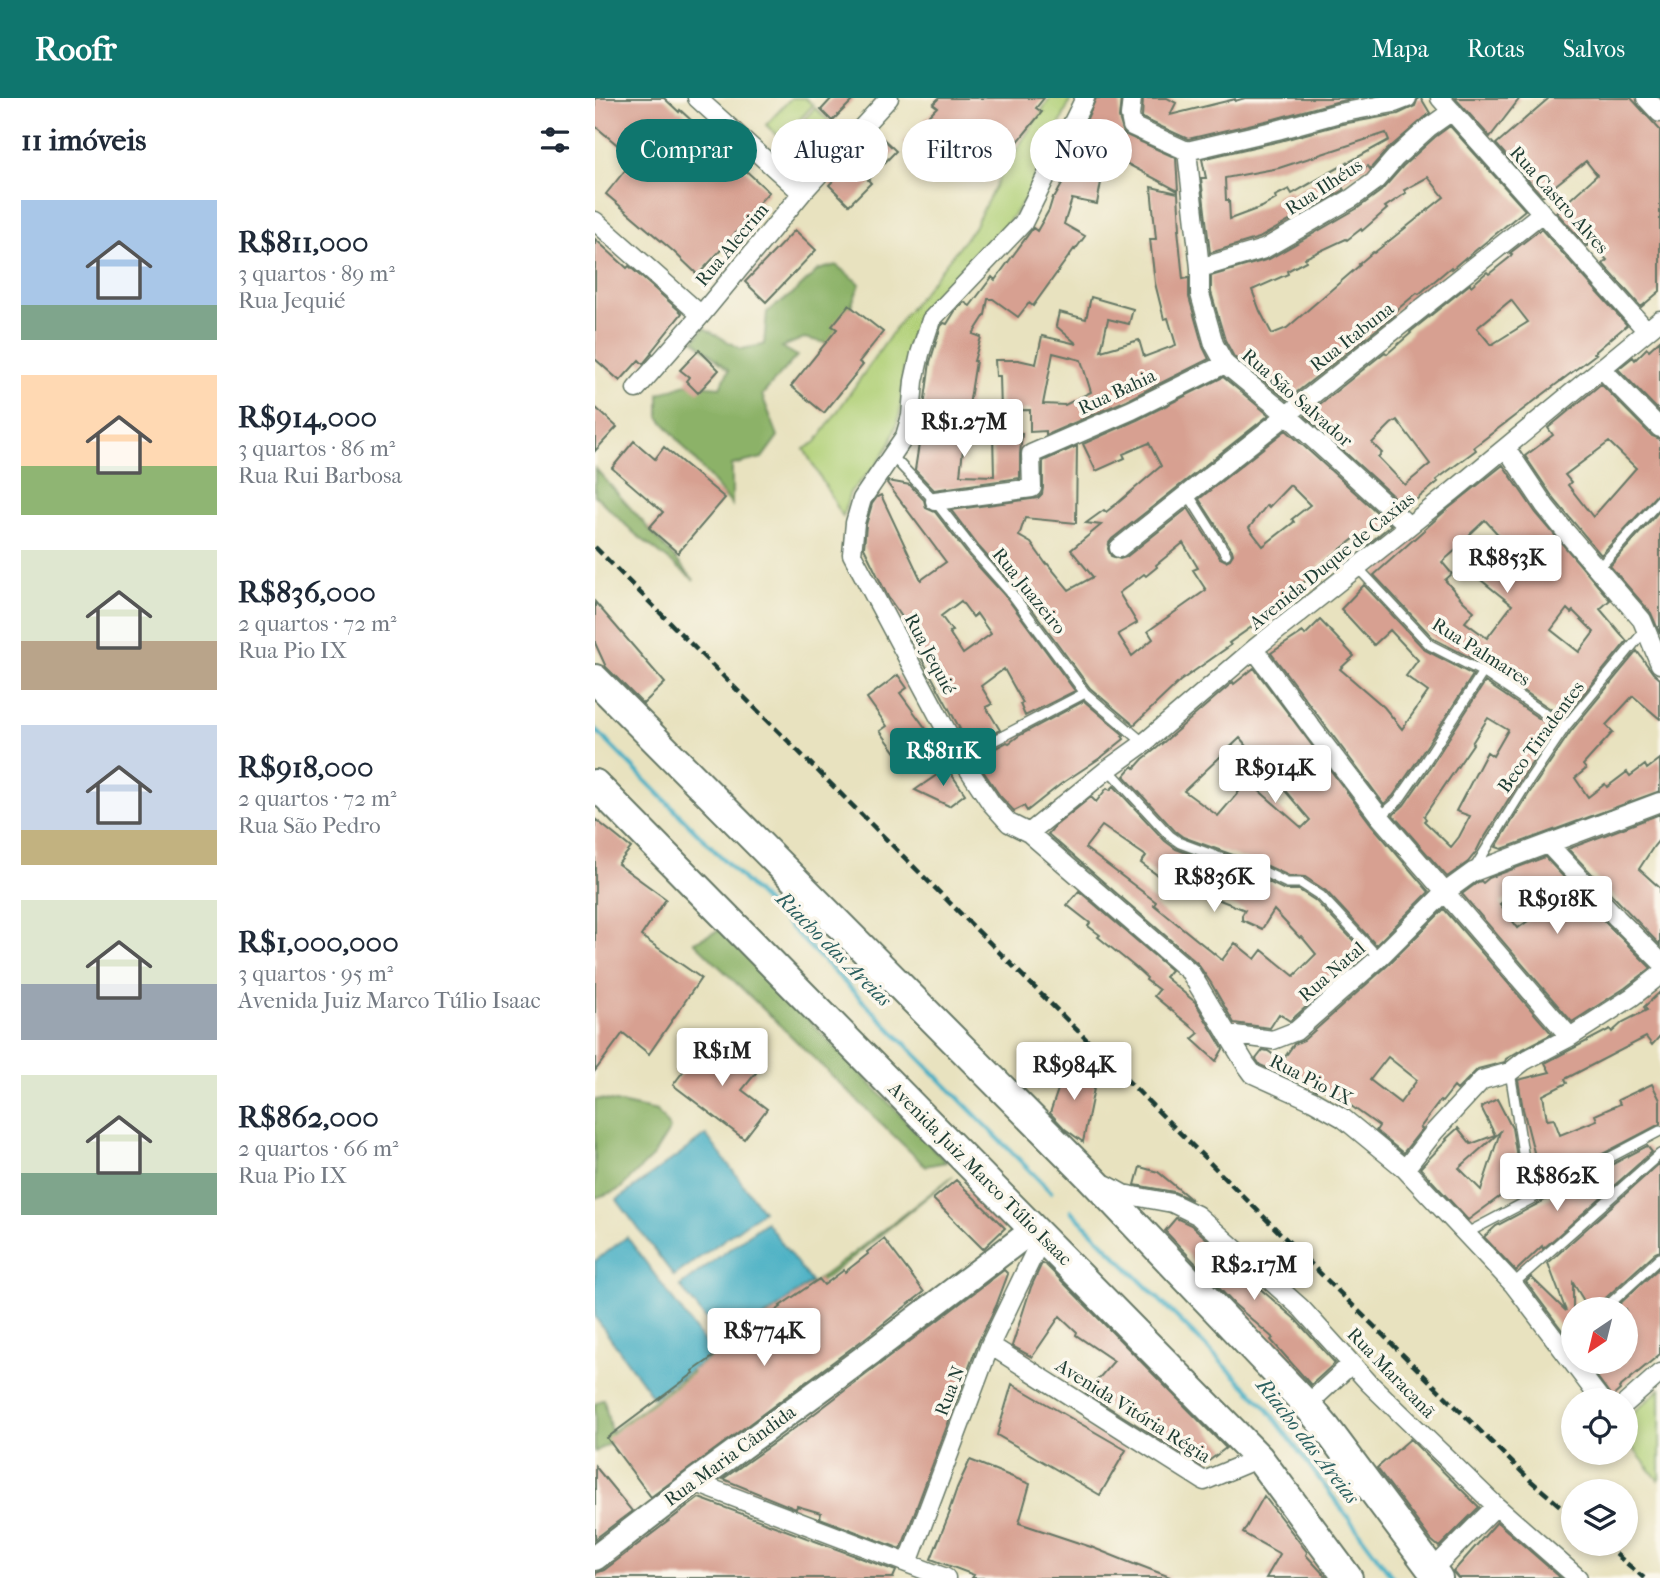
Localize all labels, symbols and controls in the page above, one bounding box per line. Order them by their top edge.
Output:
text: Roofr [35,30,117,69]
text: Mapa [1372,35,1429,63]
text: Rotas [1467,35,1525,63]
text: Salvos [1563,35,1625,63]
chip: Comprar [616,119,757,182]
chip: Alugar [771,119,888,182]
chip: Filtros [902,119,1016,182]
chip: Novo [1030,119,1132,182]
icon: filters [536,121,574,159]
text: 11 imóveis [21,123,146,158]
street label: Rua Castro Alves [1505,142,1613,258]
street label: Rua Ilhéus [1281,154,1367,220]
street label: Rua Alecrim [691,199,773,291]
text: R$811,000 [238,225,369,260]
icon: home [77,228,161,312]
text: 3 quartos · 89 m² [238,260,395,287]
text: Rua Jequié [238,287,345,314]
street label: Rua Itabuna [1306,297,1398,377]
street label: Rua São Salvador [1237,344,1357,453]
street label: Rua Bahia [1075,364,1160,420]
text: R$914,000 [238,400,377,435]
pin: R$1.27M [899,400,1029,459]
icon: home [77,403,161,487]
text: R$1.27M [921,408,1007,435]
text: 3 quartos · 86 m² [238,435,395,462]
text: Rua Rui Barbosa [238,462,402,489]
street label: Avenida Duque de Caxias [1244,488,1419,635]
pin: R$853K [1450,536,1564,595]
street label: Rua Juazeiro [988,543,1071,639]
text: R$853K [1469,544,1545,571]
text: R$836,000 [238,575,376,610]
icon: home [77,578,161,662]
text: 2 quartos · 72 m² [238,610,397,637]
street label: Rua Jequié [899,610,961,698]
street label: Rua Palmares [1428,613,1534,691]
text: Rua Pio IX [238,637,347,664]
street label: Beco Tiradentes [1493,677,1589,797]
pin: R$811K [886,728,1000,788]
text: R$811K [906,737,980,764]
pin: R$914K [1218,746,1332,805]
text: R$918,000 [238,750,374,785]
icon: home [77,753,161,837]
text: R$914K [1235,754,1315,781]
text: 2 quartos · 72 m² [238,785,397,812]
text: Rua São Pedro [238,812,381,839]
pin: R$836K [1157,854,1271,914]
text: R$836K [1174,863,1254,890]
pin: R$918K [1500,876,1614,936]
water label: Riacho das Areias [770,885,897,1012]
text: R$918K [1518,885,1596,912]
text: R$1,000,000 [238,925,399,960]
icon: home [77,928,161,1012]
street label: Rua Natal [1294,937,1370,1007]
text: 3 quartos · 95 m² [238,960,393,987]
text: Avenida Juiz Marco Túlio Isaac [238,987,541,1014]
pin: R$1M [681,1028,763,1088]
text: R$1M [693,1037,751,1064]
pin: R$984K [1017,1042,1131,1102]
street label: Rua Pio IX [1266,1050,1356,1110]
text: R$984K [1032,1051,1116,1078]
street label: Avenida Juiz Marco Túlio Isaac [883,1077,1076,1270]
text: R$862,000 [238,1100,379,1135]
icon: home [77,1103,161,1187]
text: 2 quartos · 66 m² [238,1135,399,1162]
pin: R$862K [1500,1154,1614,1213]
text: Rua Pio IX [238,1162,347,1189]
text: R$862K [1516,1162,1598,1189]
pin: R$2.17M [1189,1242,1319,1302]
text: R$2.17M [1211,1251,1297,1278]
north arrow [1561,1297,1638,1374]
map controls [1561,1297,1638,1556]
pin: R$774K [707,1308,821,1368]
text: R$774K [723,1317,805,1344]
street label: Rua Maracanã [1342,1323,1440,1423]
street label: Avenida Vitória Régia [1051,1354,1215,1468]
street label: Rua N [930,1362,970,1419]
water label: Riacho das Areias [1250,1372,1365,1509]
button: locate [1561,1388,1638,1465]
street label: Rua Maria Cândida [660,1401,800,1511]
button: layers [1561,1479,1638,1556]

